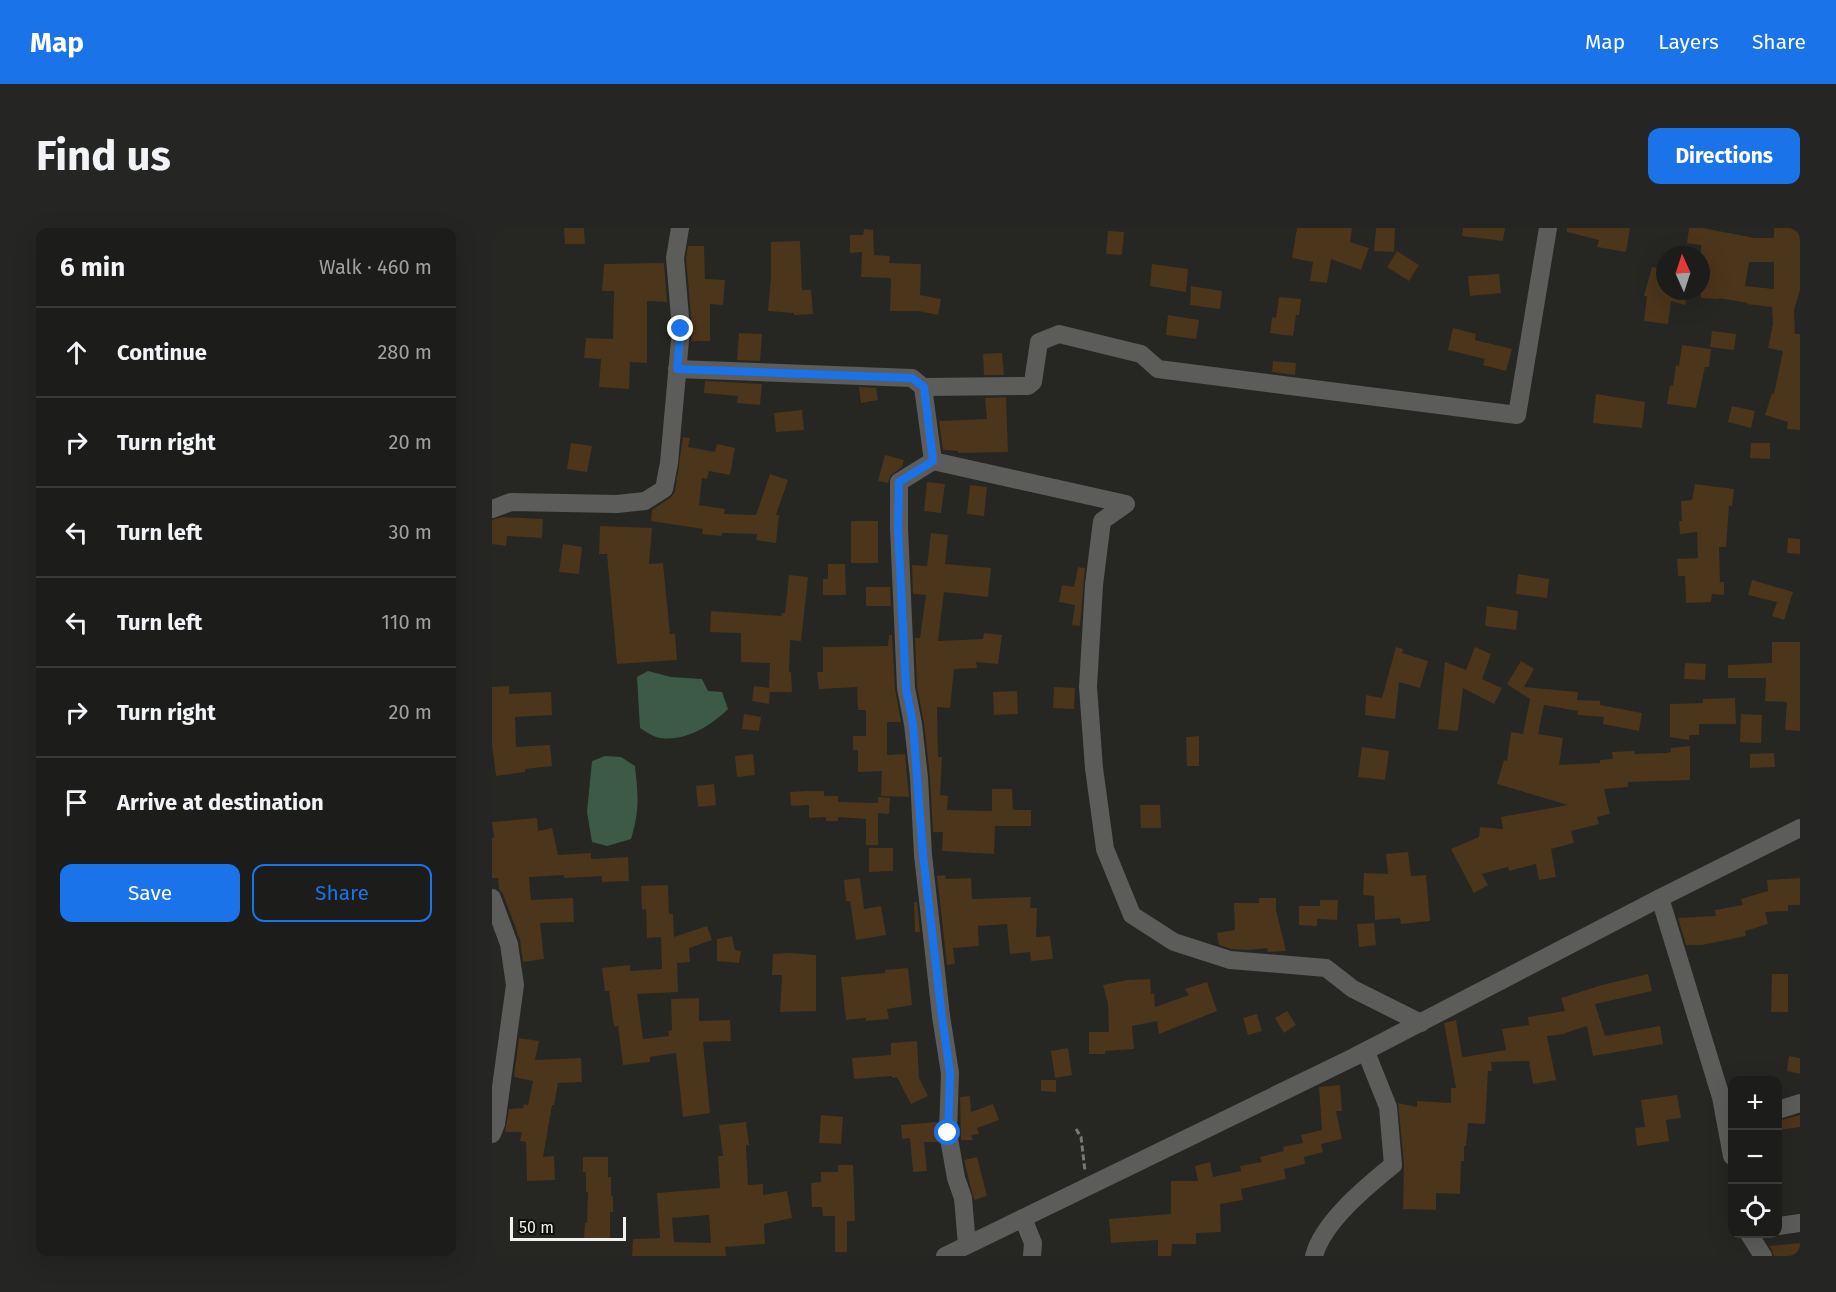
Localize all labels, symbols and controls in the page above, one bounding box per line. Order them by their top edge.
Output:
text: Map [30,26,84,59]
text: Map [1585,29,1625,55]
text: Layers [1658,29,1719,55]
text: Share [1752,29,1806,55]
button: Directions [1648,128,1800,184]
text: Find us [36,131,171,181]
north arrow [1656,246,1710,300]
text: 6 min [60,252,125,283]
text: Walk · 460 m [319,255,432,279]
route end [667,315,693,341]
icon: ahead [60,336,93,369]
text: Continue [117,339,207,366]
text: 280 m [377,340,432,364]
icon: right [60,426,93,459]
text: Turn right [117,429,216,456]
text: 20 m [389,430,432,454]
icon: left [60,516,93,549]
text: Turn left [117,519,202,546]
text: 30 m [388,520,432,544]
icon: left [60,606,93,639]
text: Turn left [117,609,202,636]
text: 110 m [381,610,432,634]
icon: right [60,696,93,729]
text: Turn right [117,699,216,726]
text: 20 m [389,700,432,724]
icon: arrive [60,786,93,819]
text: Arrive at destination [117,789,324,816]
button: Save [60,864,240,922]
button: Share [252,864,432,922]
map controls [1728,1076,1782,1238]
button: + [1728,1076,1782,1130]
route start [934,1119,960,1145]
button: − [1728,1130,1782,1184]
button: locate [1728,1184,1782,1238]
scale bar [510,1214,626,1242]
text: 50 m [519,1218,554,1237]

